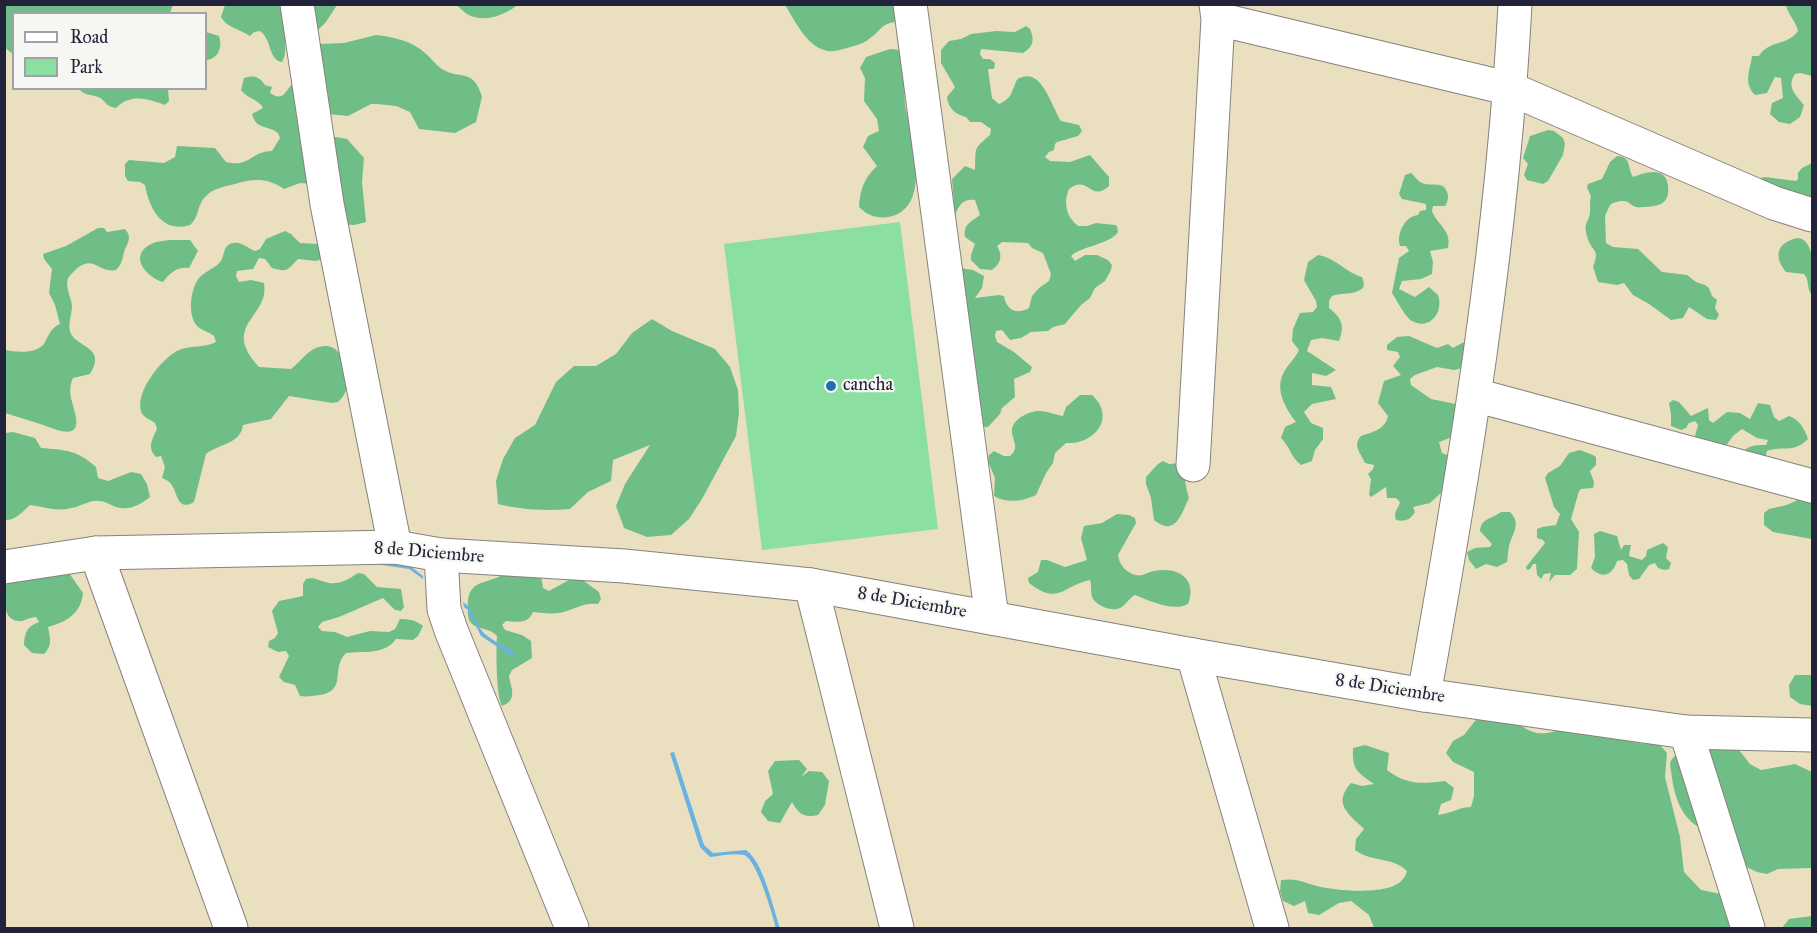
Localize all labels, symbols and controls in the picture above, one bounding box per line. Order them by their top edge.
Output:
legend [12,12,207,90]
text: Road [70,26,108,48]
text: Park [70,56,103,78]
place label: cancha [843,375,893,397]
marker: cancha [824,379,838,393]
street label: 8 de Diciembre [373,537,485,569]
street label: 8 de Diciembre [856,583,968,623]
street label: 8 de Diciembre [1334,670,1446,708]

